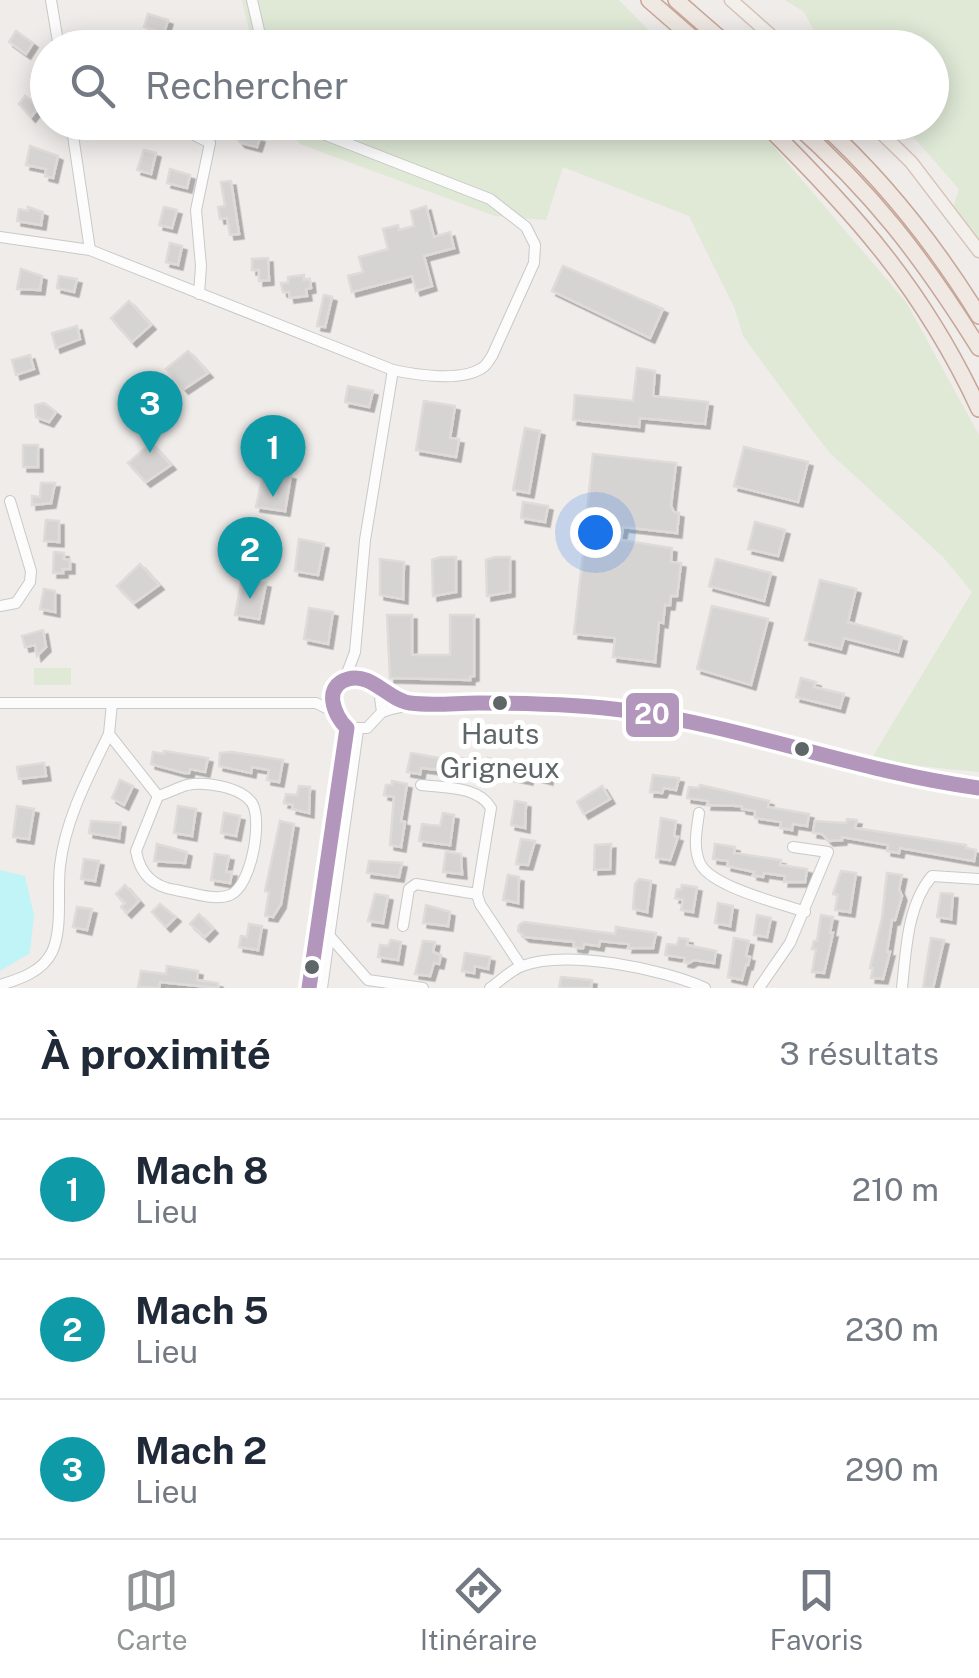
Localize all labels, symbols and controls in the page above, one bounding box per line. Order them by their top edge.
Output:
search box [30,30,949,140]
icon: search [65,58,120,113]
text: Rechercher [145,63,349,108]
pin: 3 [118,370,182,453]
pin: 1 [240,414,306,497]
your location [570,507,621,558]
pin: 2 [218,516,282,599]
line badge: 20 [624,691,681,739]
marker: Hauts Grigneux [490,693,510,713]
text: 20 [634,697,670,730]
place label: Hauts Grigneux [440,717,560,784]
unlabelled marker [792,739,812,759]
unlabelled marker [302,957,322,977]
text: À proximité [40,1029,271,1078]
text: 3 résultats [779,1035,939,1072]
text: Mach 8 [135,1148,269,1193]
text: 1 [66,1171,79,1208]
text: 210 m [852,1171,939,1208]
text: Lieu [135,1193,198,1230]
text: Mach 5 [135,1288,269,1333]
text: 2 [62,1311,83,1348]
text: 230 m [845,1311,939,1348]
text: Lieu [135,1333,198,1370]
text: Mach 2 [135,1428,267,1473]
text: 3 [62,1451,83,1488]
text: 290 m [845,1451,939,1488]
text: Lieu [135,1473,198,1510]
tab: Carte [116,1563,188,1656]
tab: Itinéraire [420,1563,537,1656]
tab: Favoris [770,1563,863,1656]

